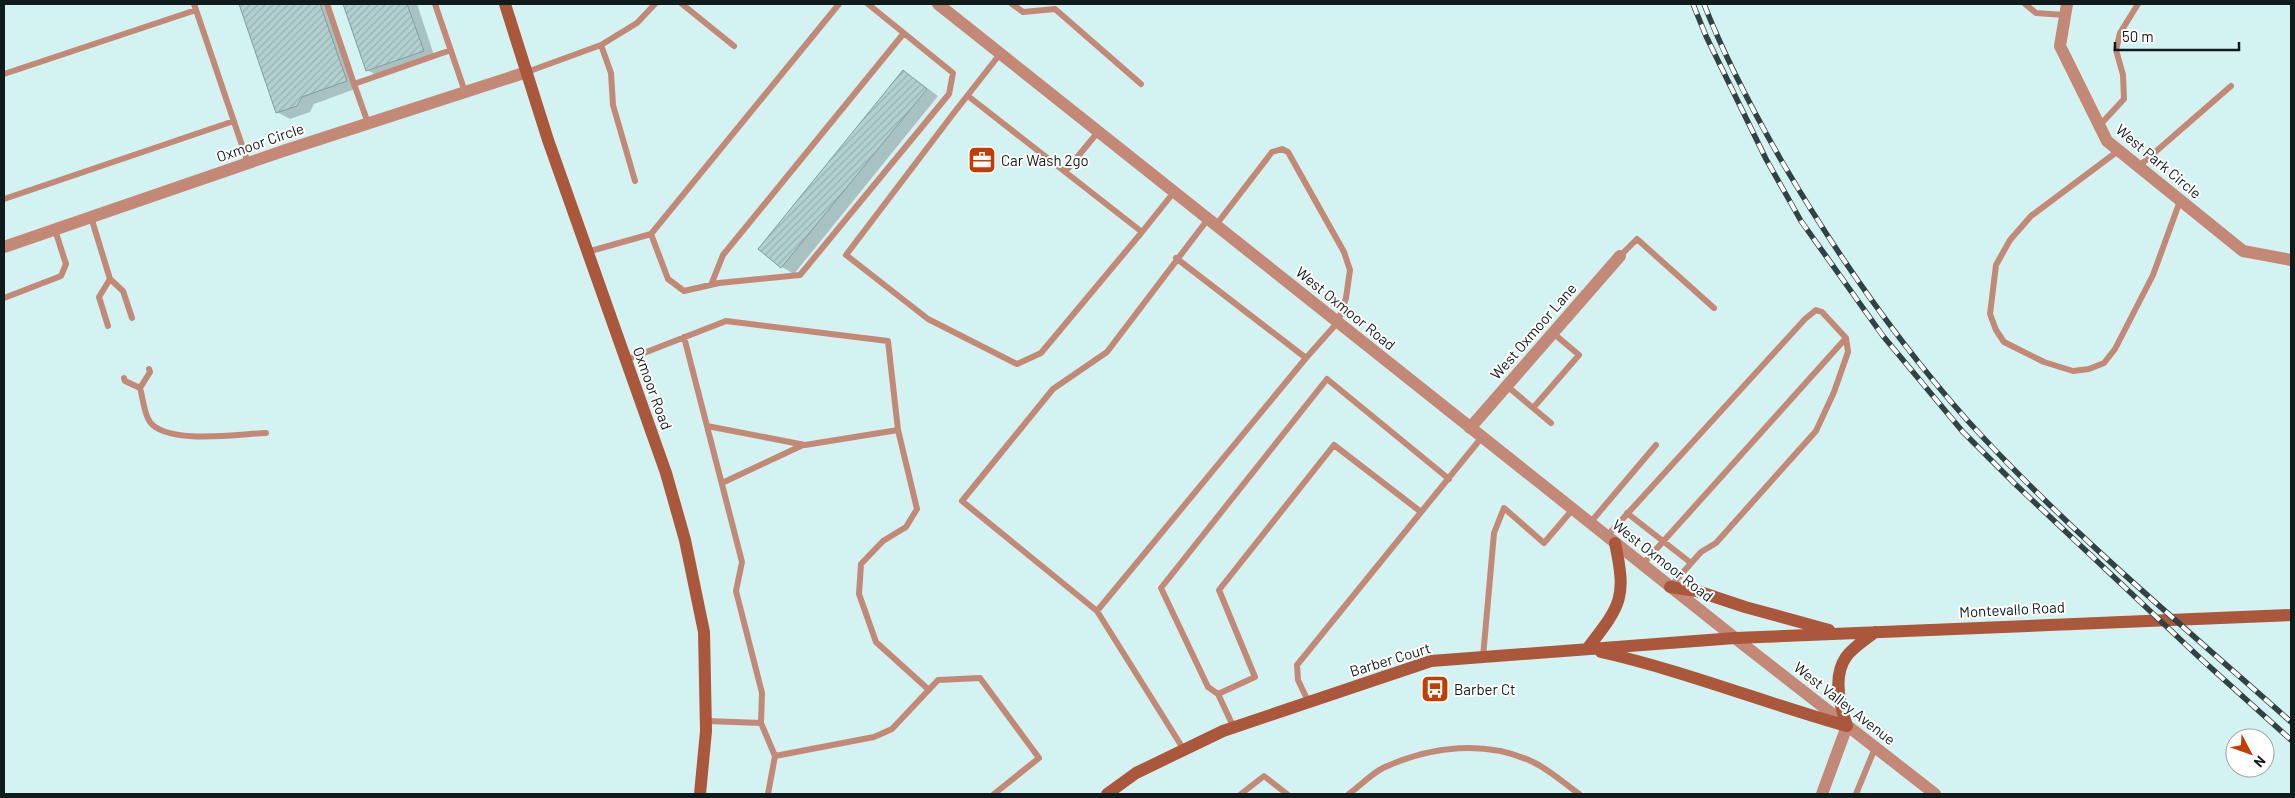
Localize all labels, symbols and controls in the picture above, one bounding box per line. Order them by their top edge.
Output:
scale bar [2115,20,2239,52]
text: 50 m [2122,27,2154,45]
street label: Oxmoor Circle [214,119,306,165]
street label: West Park Circle [2113,120,2205,202]
office icon: Car Wash 2go [967,145,997,175]
place label: Car Wash 2go [1001,151,1089,169]
street label: West Oxmoor Road [1293,262,1399,354]
street label: West Oxmoor Lane [1486,279,1580,383]
street label: Oxmoor Road [630,344,676,432]
street label: West Oxmoor Road [1609,515,1717,605]
street label: Montevallo Road [1959,597,2065,621]
street label: Barber Court [1347,638,1433,680]
street label: West Valley Avenue [1791,658,1899,748]
bus stop icon: Barber Ct [1420,674,1450,704]
place label: Barber Ct [1454,680,1516,698]
north arrow [2225,728,2275,778]
text: N [2251,753,2270,771]

